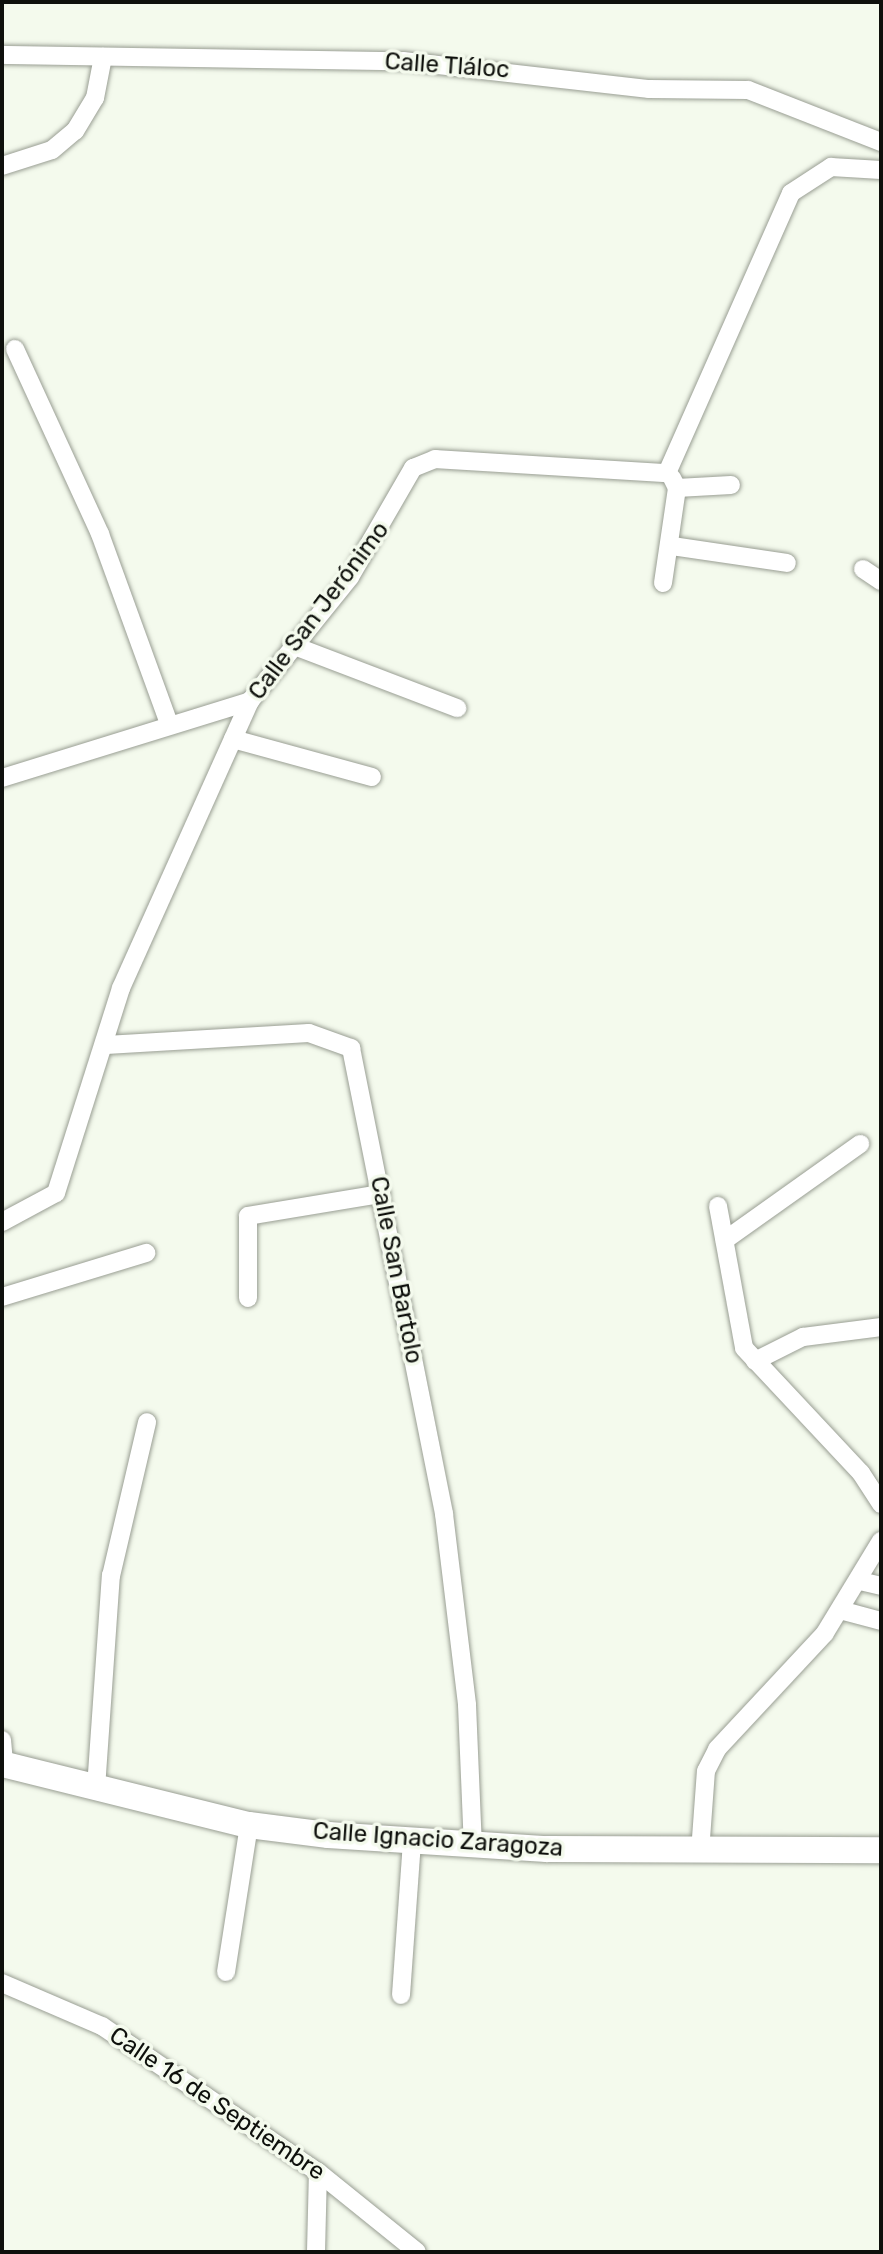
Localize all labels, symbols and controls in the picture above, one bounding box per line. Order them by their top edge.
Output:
street label: Calle Tláloc [383,47,511,85]
street label: Calle San Jerónimo [243,516,395,706]
street label: Calle San Bartolo [364,1174,428,1366]
street label: Calle Ignacio Zaragoza [312,1817,564,1863]
street label: Calle 16 de Septiembre [104,2021,330,2187]

